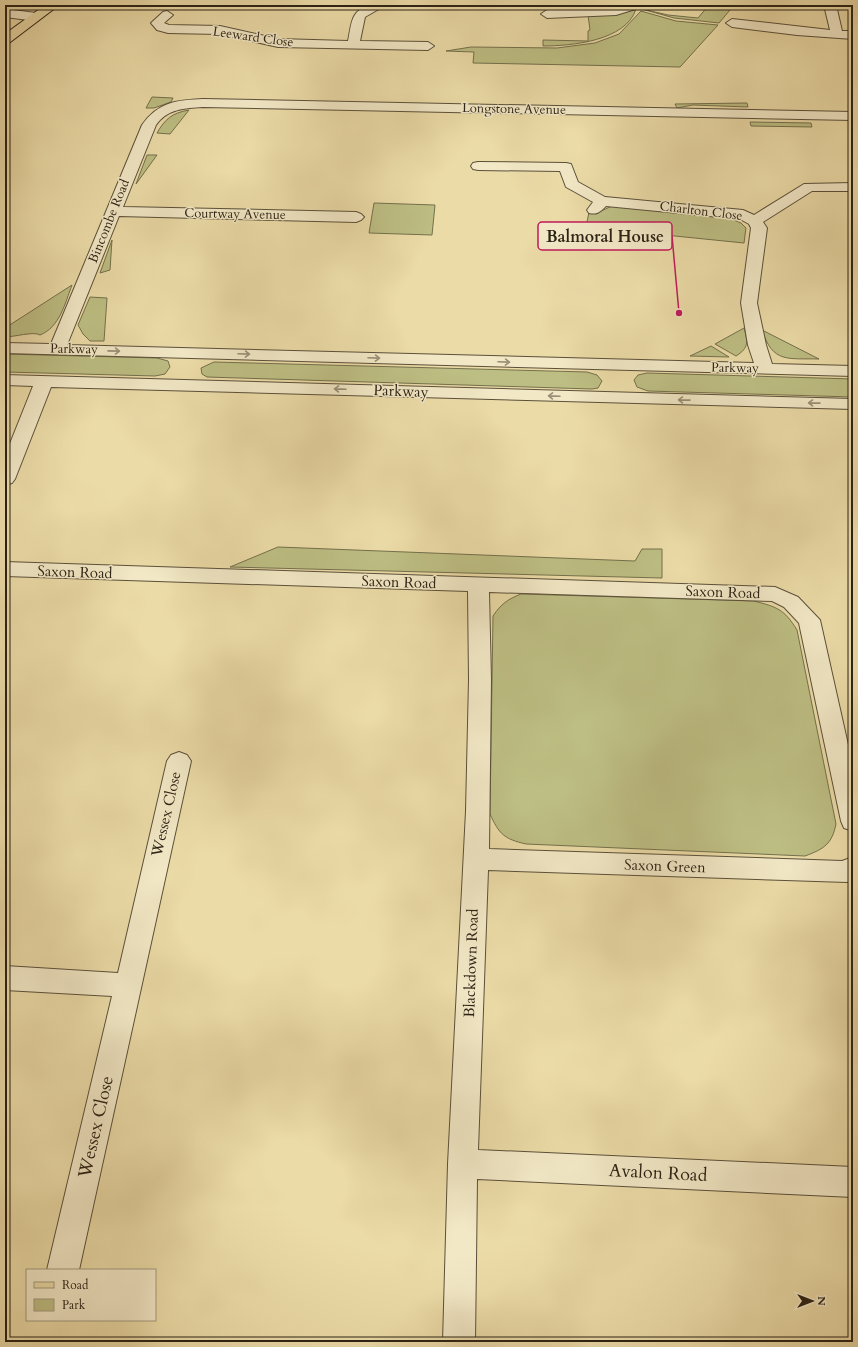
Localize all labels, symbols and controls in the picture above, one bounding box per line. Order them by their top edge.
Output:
street label: Leeward Close [211,22,295,52]
street label: Longstone Avenue [462,99,566,119]
street label: Bincombe Road [84,176,134,266]
street label: Charlton Close [659,197,744,225]
street label: Courtway Avenue [184,204,286,224]
callout: Balmoral House [538,222,672,250]
text: Balmoral House [546,226,664,248]
street label: Parkway [50,340,98,358]
one-way arrow [107,347,120,354]
one-way arrow [237,350,250,358]
one-way arrow [367,354,380,362]
one-way arrow [497,358,510,365]
street label: Parkway [711,359,759,377]
street label: Parkway [373,380,429,402]
one-way arrow [334,386,347,393]
one-way arrow [548,392,561,400]
one-way arrow [678,396,691,403]
one-way arrow [808,399,821,407]
street label: Saxon Road [37,561,113,583]
street label: Saxon Road [361,571,437,593]
street label: Saxon Road [685,581,761,603]
street label: Wessex Close [146,769,186,860]
street label: Saxon Green [624,855,707,877]
street label: Blackdown Road [459,908,483,1018]
street label: Wessex Close [72,1073,120,1182]
street label: Avalon Road [608,1158,708,1188]
legend [26,1269,156,1321]
text: Road [62,1277,89,1293]
north arrow [792,1281,832,1321]
text: N [814,1296,829,1306]
text: Park [62,1297,86,1313]

